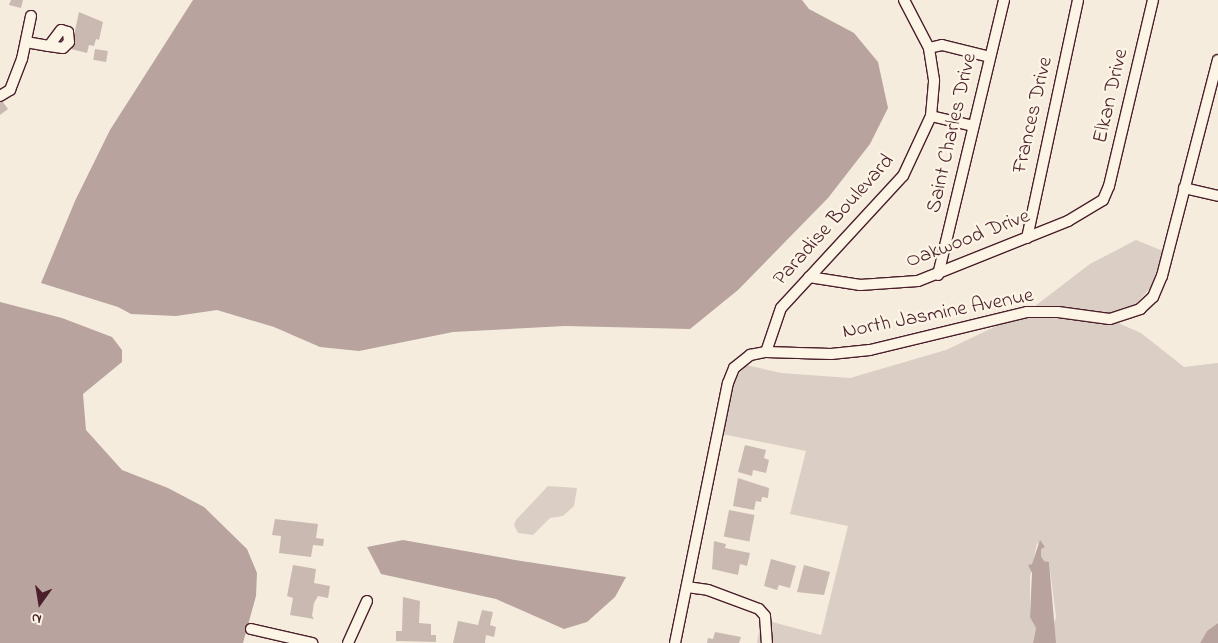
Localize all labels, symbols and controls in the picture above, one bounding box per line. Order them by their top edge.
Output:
street label: Elkan Drive [1088,46,1134,146]
street label: Saint Charles Drive [921,51,983,215]
street label: Frances Drive [1007,54,1059,176]
street label: Paradise Boulevard [768,149,900,291]
street label: Oakwood Drive [903,204,1033,274]
street label: North Jasmine Avenue [840,283,1036,345]
north arrow [15,578,65,628]
text: N [30,607,43,629]

